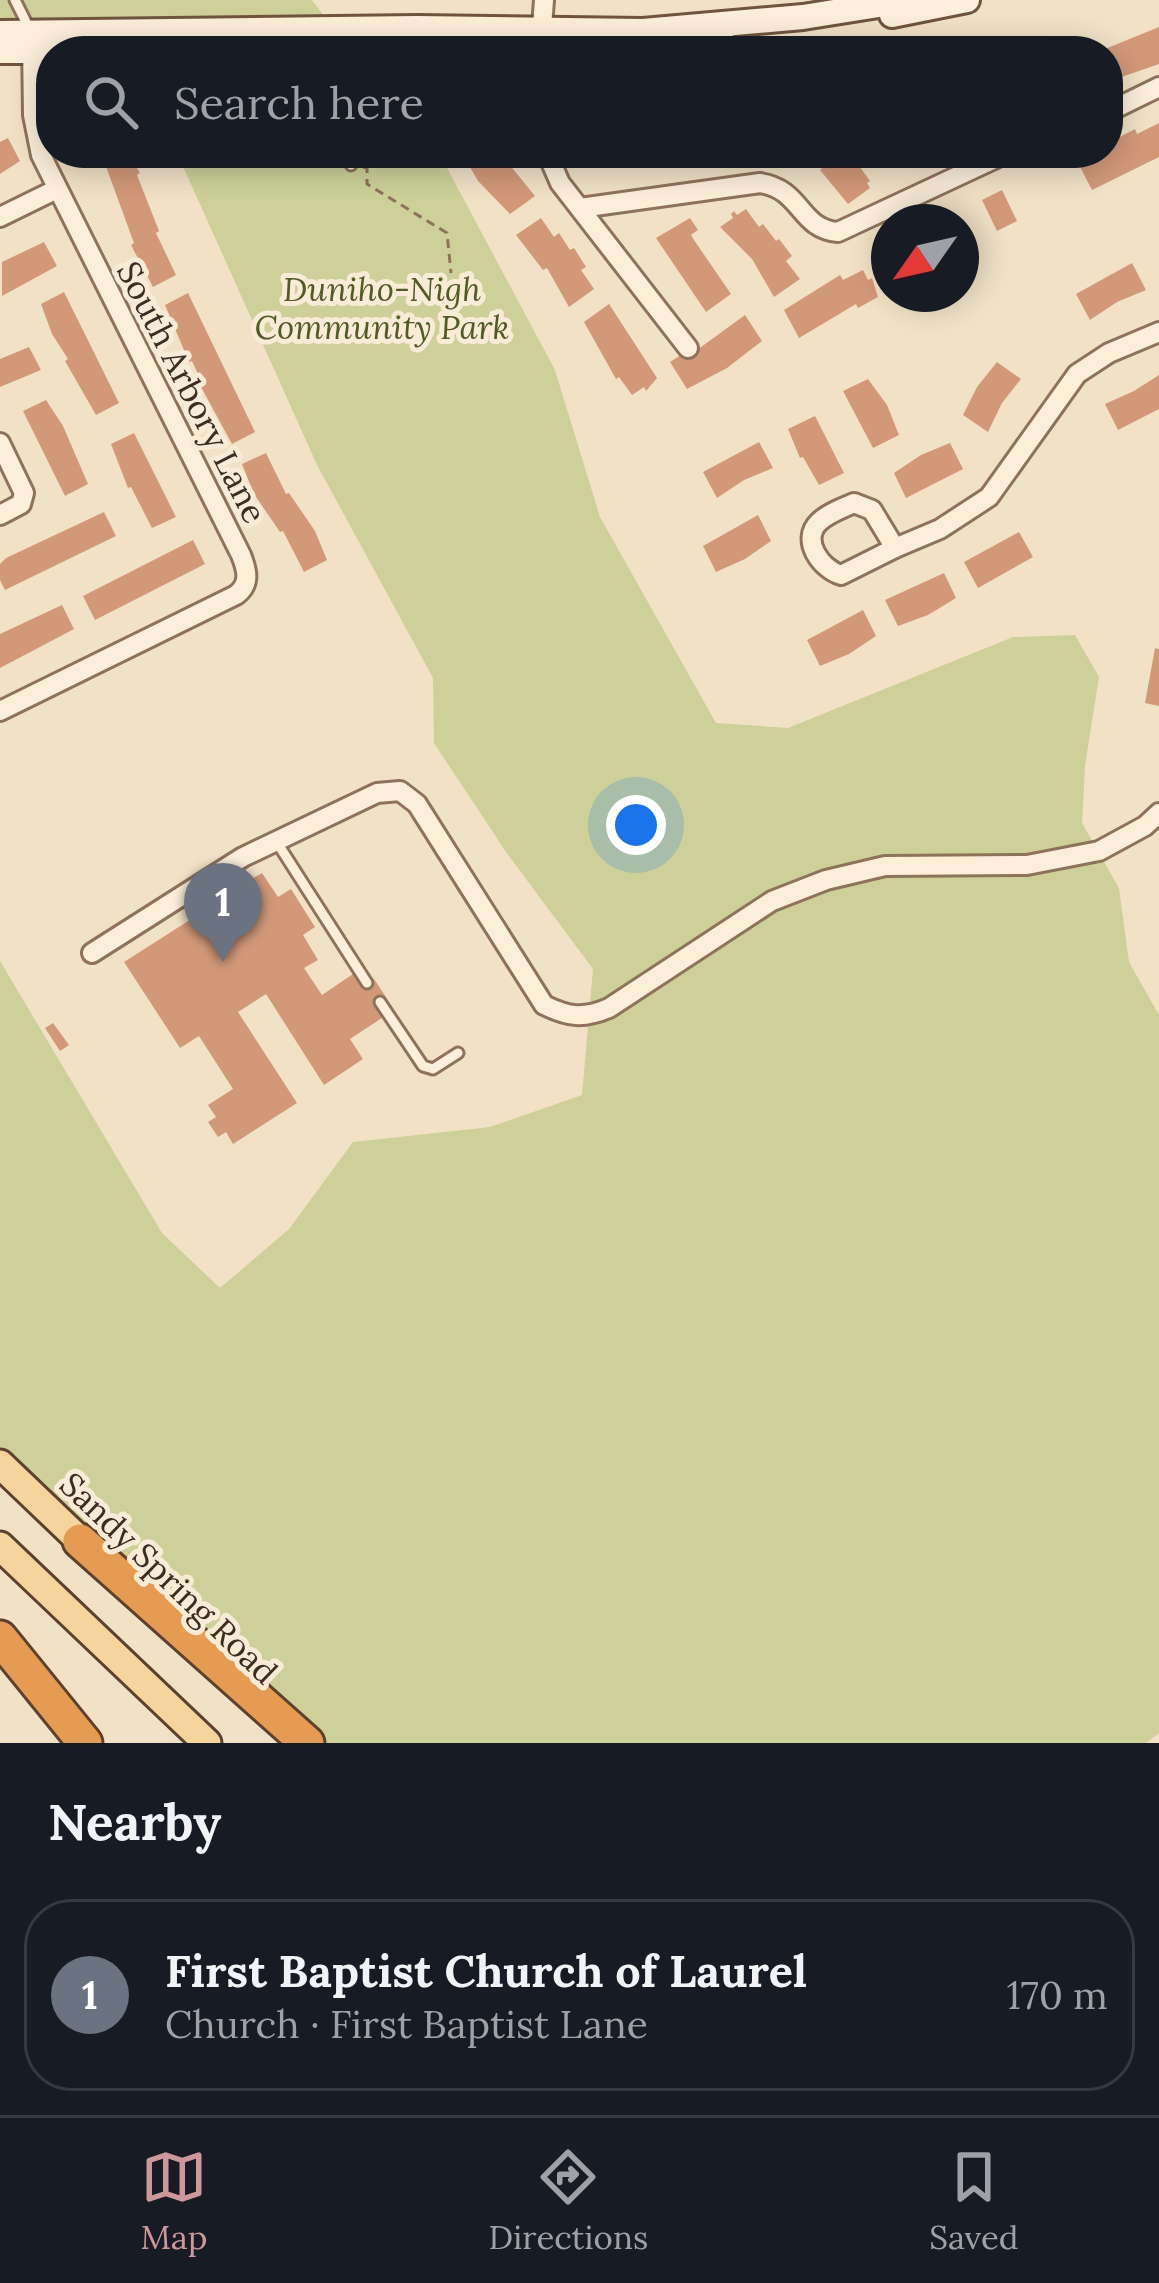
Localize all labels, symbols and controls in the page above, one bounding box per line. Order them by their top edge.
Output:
search box [36,36,1123,168]
icon: search [78,69,144,135]
text: Search here [174,74,424,131]
north arrow [871,204,979,312]
street label: South Arbory Lane [108,254,276,530]
park label: Duniho-Nigh Community Park [254,268,510,348]
your location [606,795,666,855]
pin: 1 [184,863,262,962]
street label: Sandy Spring Road [51,1463,287,1693]
text: Nearby [48,1789,221,1854]
text: First Baptist Church of Laurel [165,1942,807,1999]
text: 1 [82,1970,98,2020]
text: 170 m [1006,1970,1108,2020]
text: Church · First Baptist Lane [165,1999,648,2049]
tab: Map [140,2144,208,2258]
tab: Directions [489,2144,648,2258]
tab: Saved [929,2144,1018,2258]

